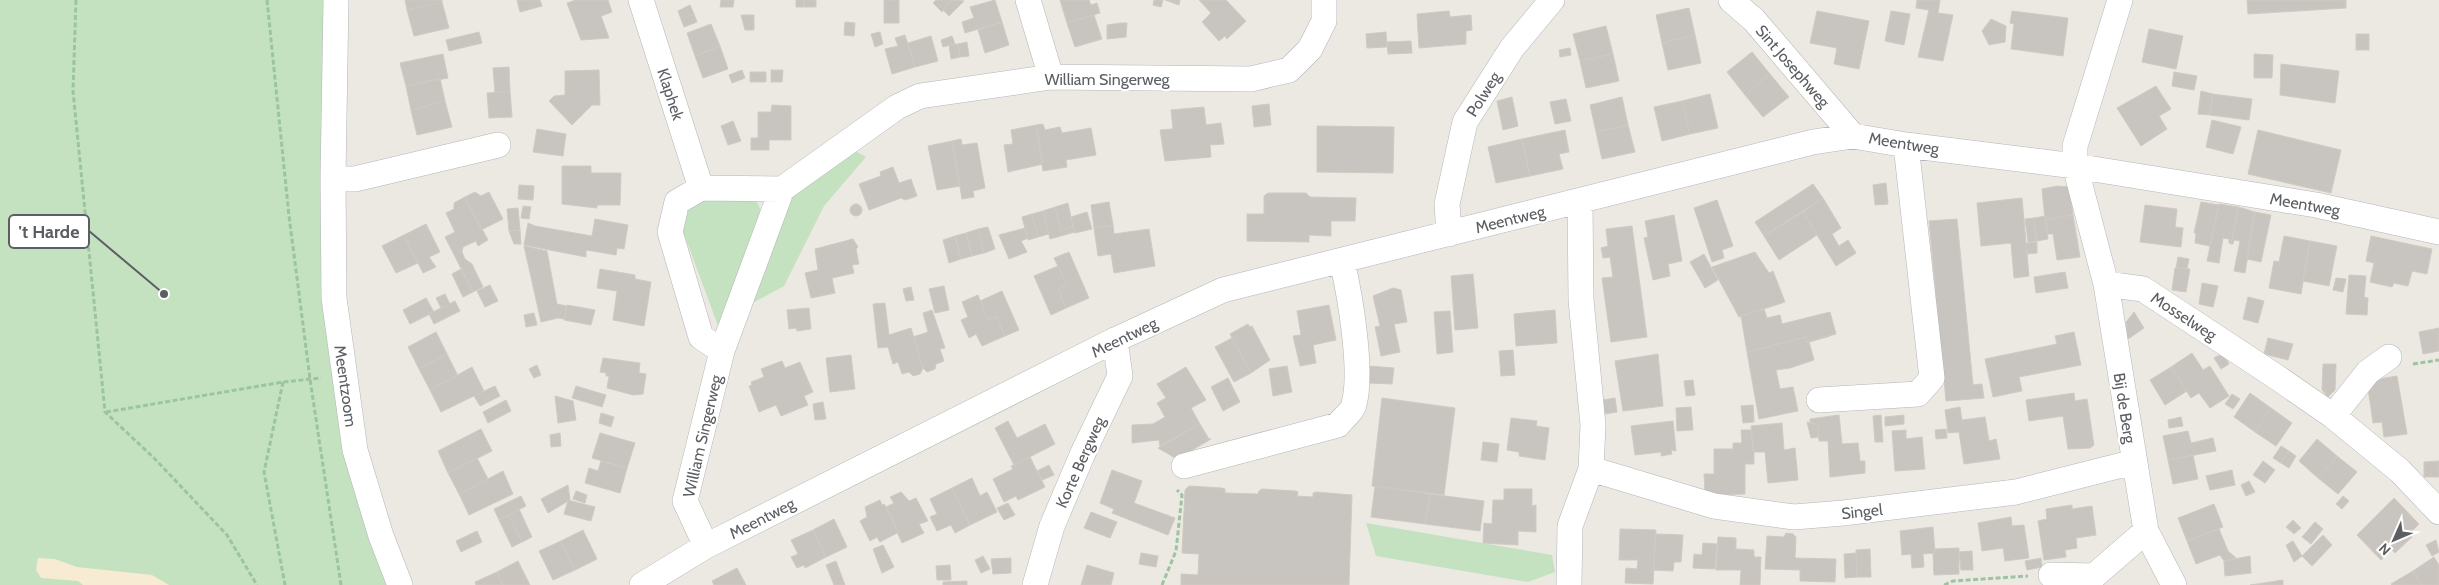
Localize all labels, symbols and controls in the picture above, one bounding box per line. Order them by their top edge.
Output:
street label: Sint Josephweg [1752,21,1834,112]
street label: Klaphek [653,66,688,123]
street label: Polweg [1462,68,1505,120]
street label: William Singerweg [1044,70,1171,89]
street label: Meentweg [1867,129,1942,159]
street label: Meentweg [2268,189,2343,220]
street label: Meentweg [1473,201,1548,237]
callout: 't Harde [9,215,89,248]
text: 't Harde [19,221,79,243]
street label: Mosselweg [2147,288,2221,345]
street label: Meentweg [1088,313,1161,362]
street label: Meentzoom [330,344,361,428]
street label: Bij de Berg [2110,371,2140,446]
street label: William Singerweg [679,372,726,499]
street label: Korte Bergweg [1052,413,1109,511]
street label: Meentweg [726,493,799,543]
street label: Singel [1840,500,1884,523]
north arrow [2369,515,2419,565]
text: N [2375,539,2395,559]

